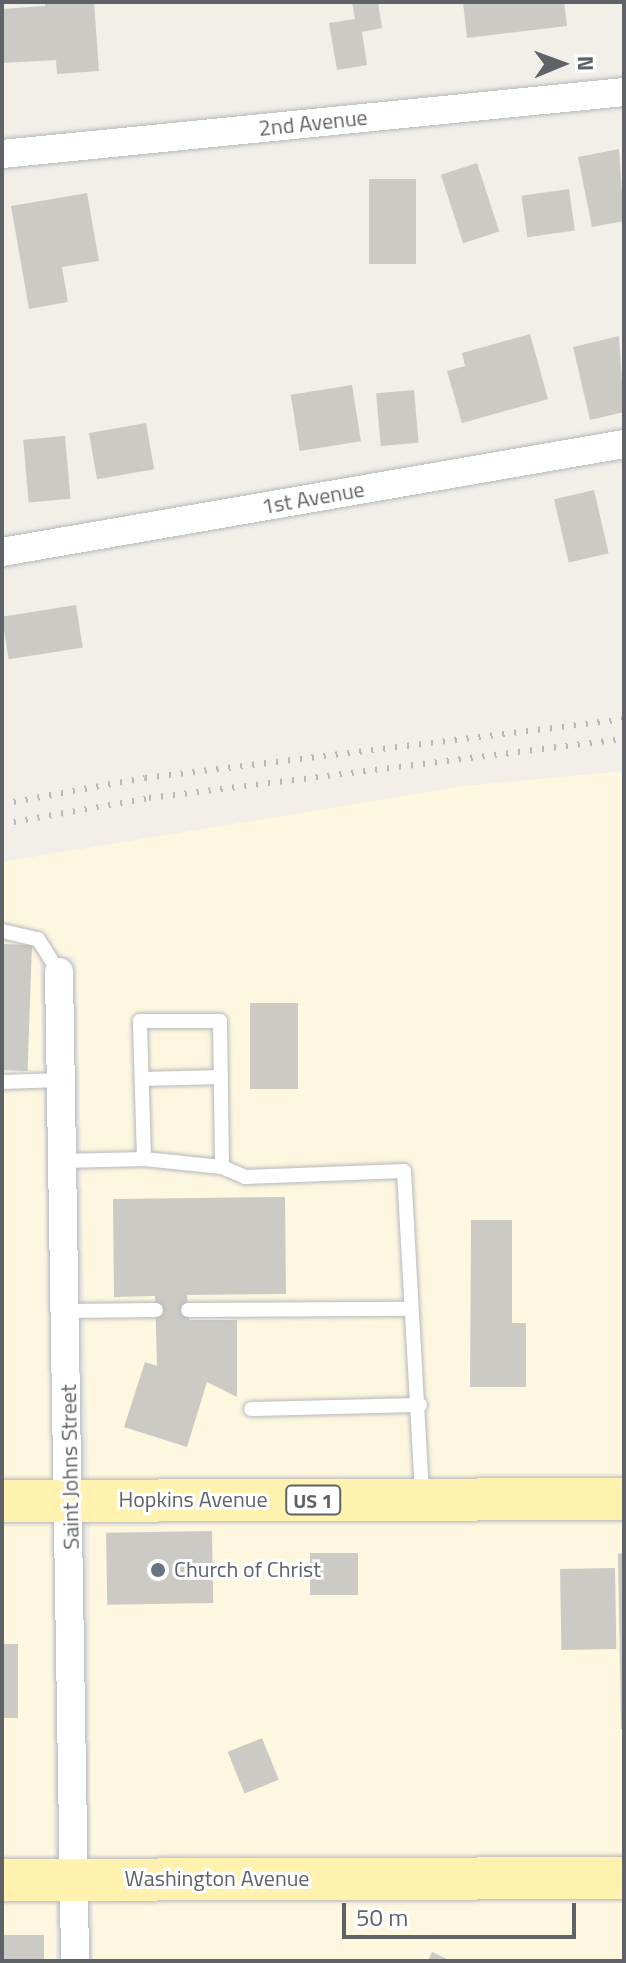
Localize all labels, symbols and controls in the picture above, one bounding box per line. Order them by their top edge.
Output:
north arrow [522,24,602,104]
text: N [569,56,603,72]
street label: 2nd Avenue [257,104,369,142]
street label: 1st Avenue [260,476,366,520]
street label: Saint Johns Street [55,1384,85,1550]
road number: US 1 [285,1484,341,1516]
street label: Hopkins Avenue [118,1487,268,1513]
place label: Church of Christ [174,1557,321,1583]
marker: Church of Christ [149,1561,167,1579]
street label: Washington Avenue [125,1866,309,1892]
scale bar [346,1887,580,1937]
text: 50 m [356,1899,408,1935]

